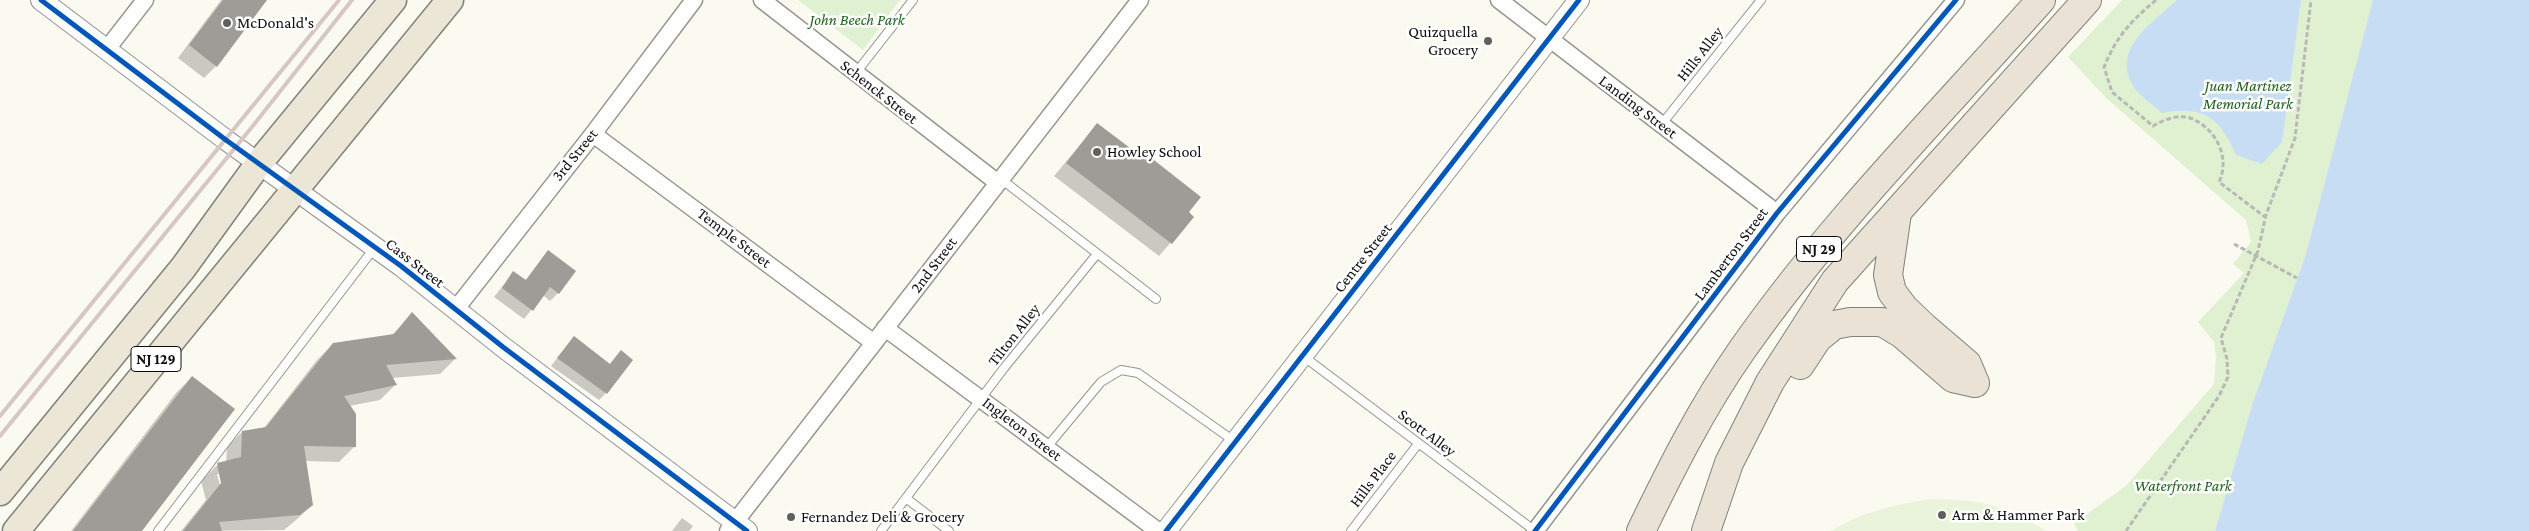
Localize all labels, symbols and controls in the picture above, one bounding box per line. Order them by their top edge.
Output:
park label: John Beech Park [809,10,905,30]
place label: McDonald's [237,13,314,33]
marker: McDonald's [221,17,233,29]
place label: Quizquella Grocery [1408,22,1478,60]
street label: Hills Alley [1673,23,1727,85]
marker: Quizquella Grocery [1482,35,1494,47]
street label: Schenck Street [836,56,922,128]
street label: Landing Street [1595,71,1681,143]
park label: Juan Martinez Memorial Park [2203,76,2293,114]
street label: 3rd Street [548,125,602,185]
place label: Howley School [1107,142,1201,162]
marker: Howley School [1091,146,1103,158]
street label: Temple Street [693,204,775,272]
street label: Lamberton Street [1690,204,1772,304]
street label: Centre Street [1330,219,1396,297]
street label: 2nd Street [907,233,961,297]
street label: Cass Street [382,234,448,292]
road number: NJ 29 [1796,236,1842,262]
street label: Tilton Alley [984,300,1044,370]
road number: NJ 129 [131,346,181,372]
street label: Ingleton Street [978,393,1066,465]
street label: Scott Alley [1394,405,1460,461]
street label: Hills Place [1346,447,1400,511]
park label: Waterfront Park [2134,476,2232,496]
place label: Arm & Hammer Park [1952,505,2085,525]
place label: Fernandez Deli & Grocery [801,507,964,527]
marker: Arm & Hammer Park [1936,509,1948,521]
marker: Fernandez Deli & Grocery [785,511,797,523]

